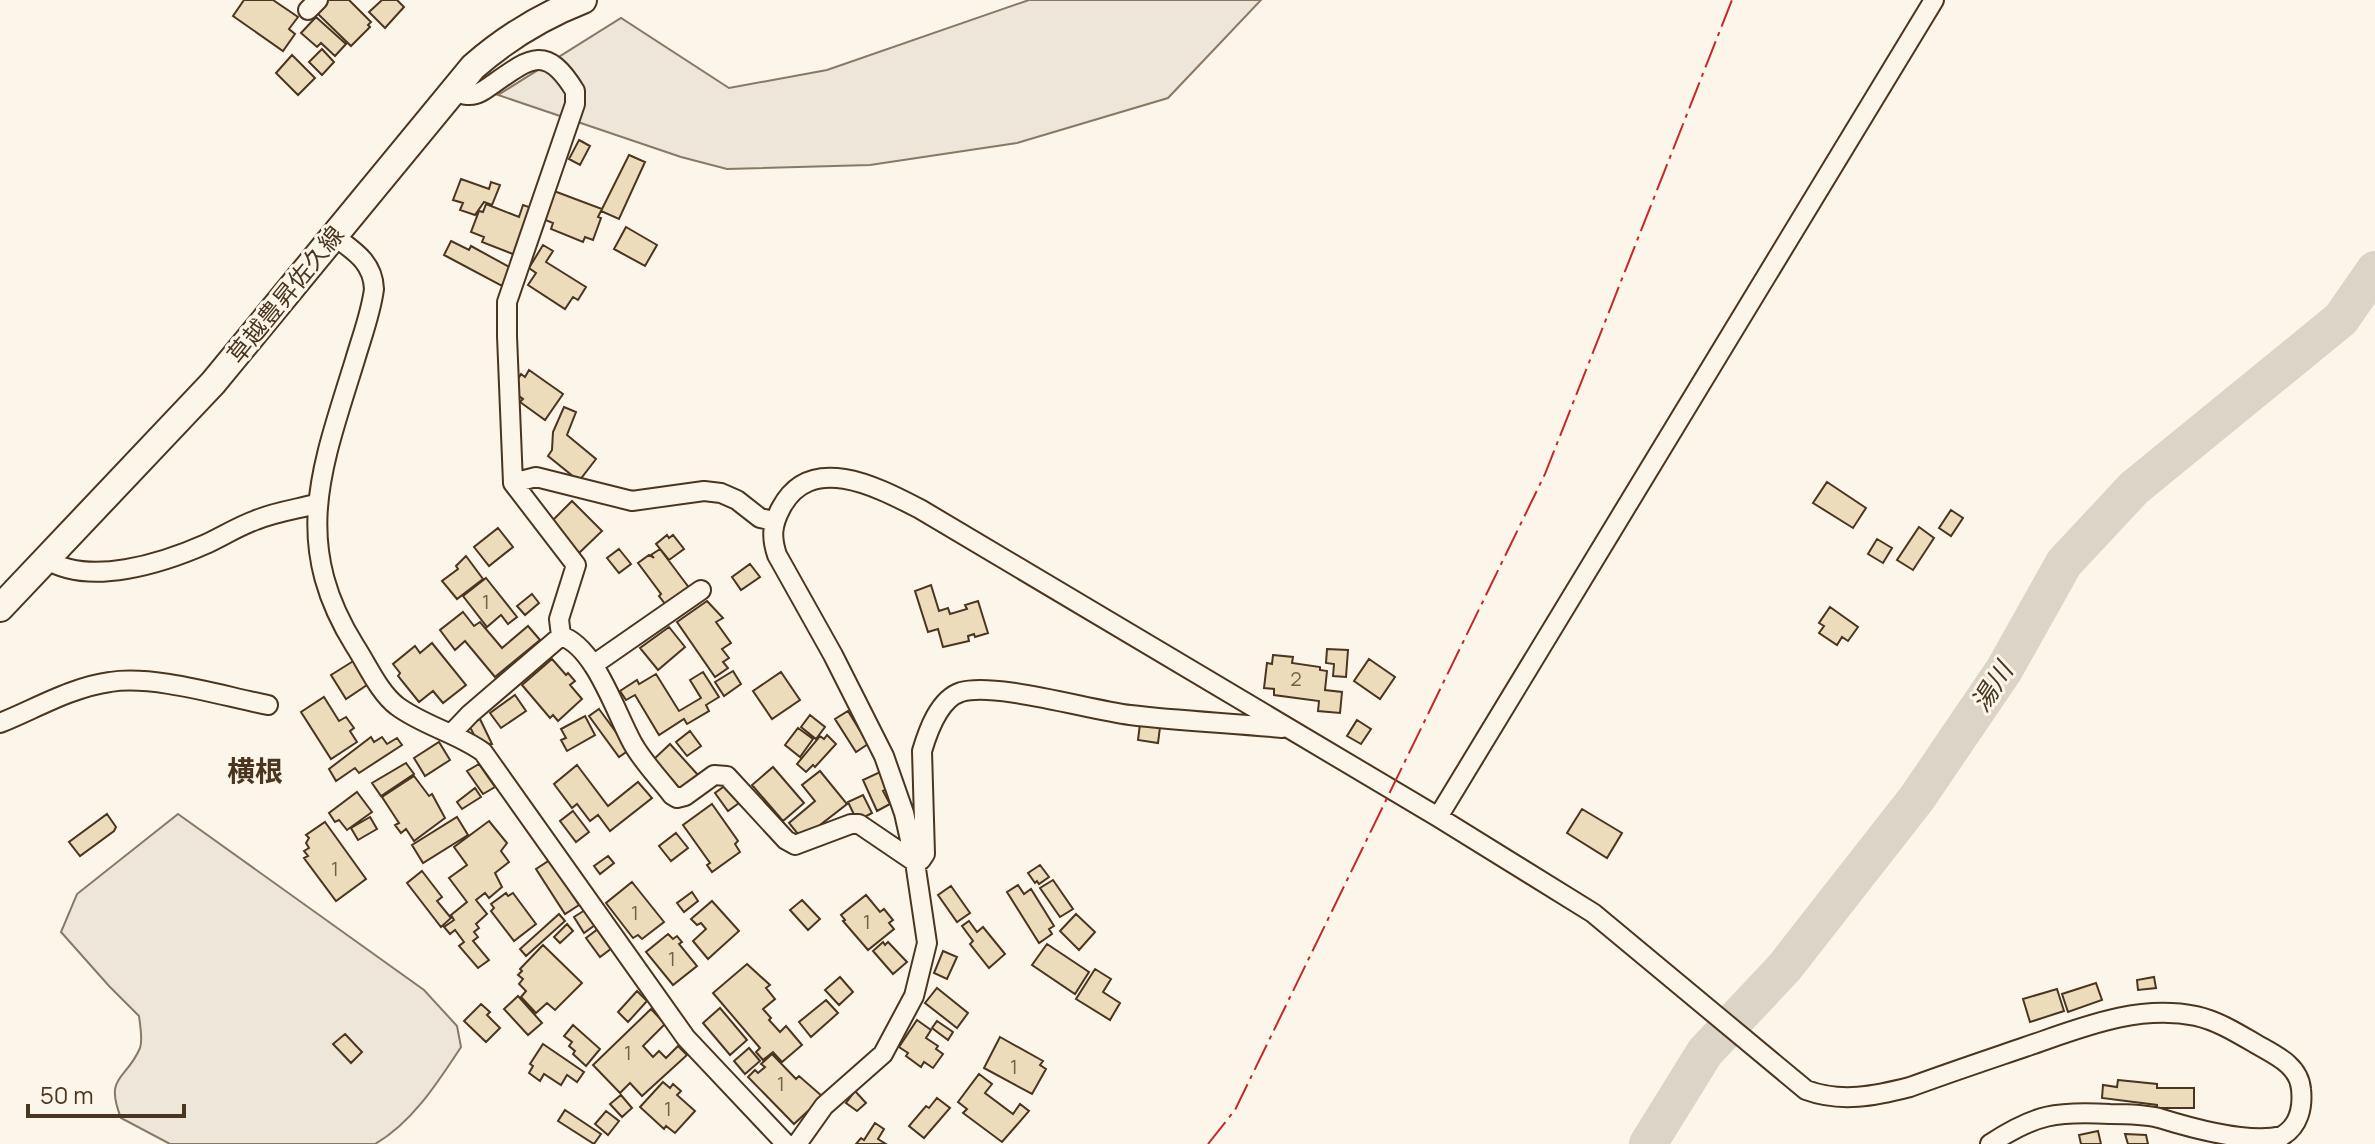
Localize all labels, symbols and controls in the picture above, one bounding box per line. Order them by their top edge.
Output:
street label: 草越豊昇佐久線 [219,218,351,370]
house number: 1 [482,588,490,615]
water label: 湯川 [1962,652,2022,718]
house number: 2 [1290,665,1302,692]
district label: 横根 [227,751,283,789]
house number: 1 [331,855,339,882]
house number: 1 [631,899,639,926]
house number: 1 [863,908,871,935]
house number: 1 [668,945,676,972]
house number: 1 [624,1039,632,1066]
house number: 1 [1010,1053,1018,1080]
scale bar [28,1068,184,1118]
house number: 1 [777,1070,785,1097]
text: 50 m [40,1078,94,1111]
house number: 1 [664,1095,672,1122]

